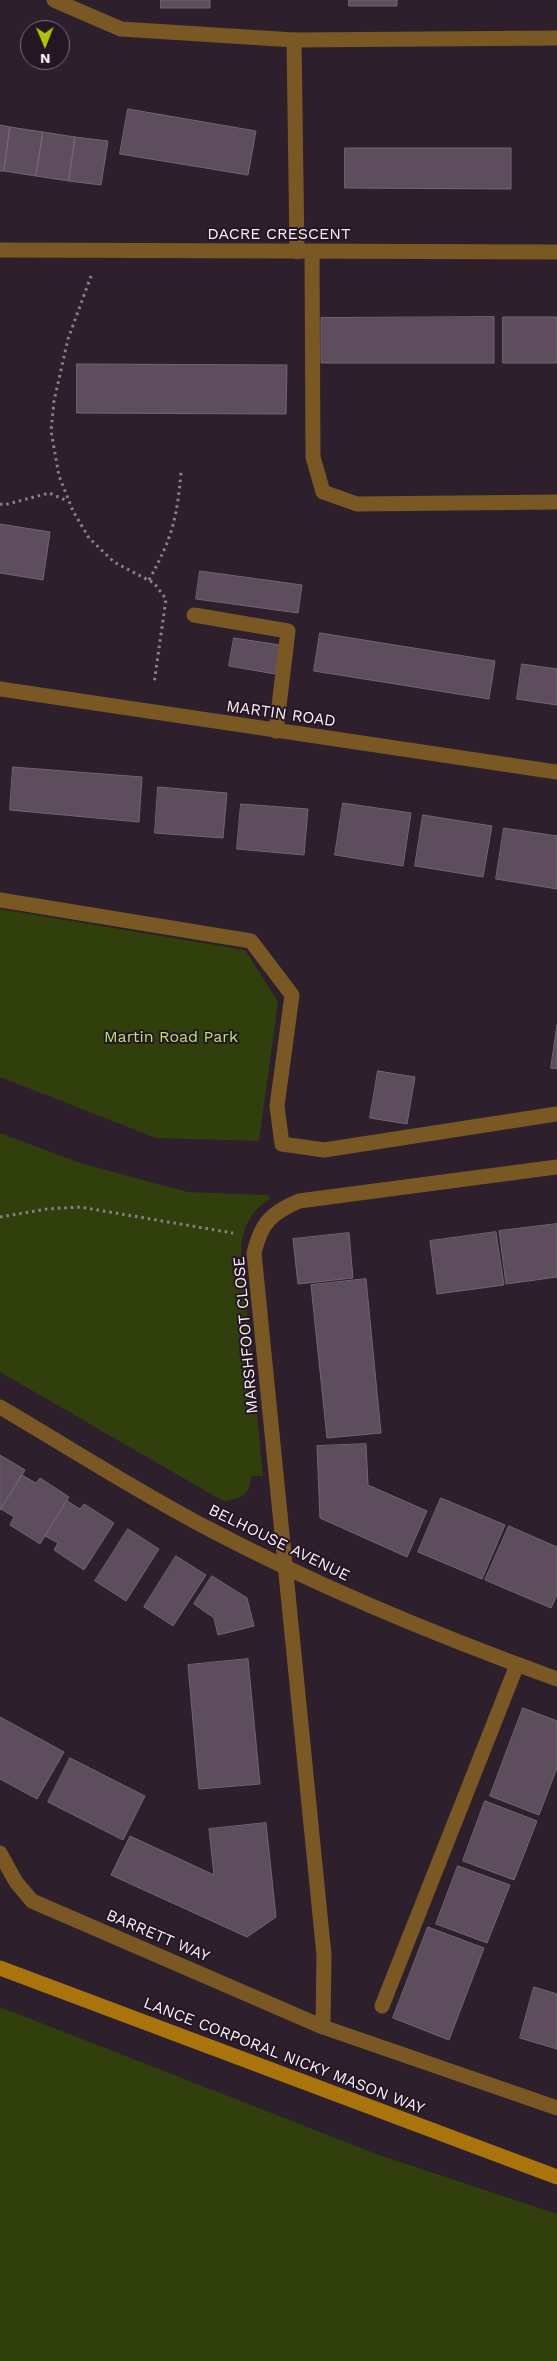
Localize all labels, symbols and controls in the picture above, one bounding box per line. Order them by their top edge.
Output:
north arrow [20,20,70,70]
text: N [40,51,51,67]
street label: DACRE CRESCENT [207,224,351,244]
street label: MARTIN ROAD [225,697,337,731]
park label: Martin Road Park [104,1027,238,1047]
street label: MARSHFOOT CLOSE [230,1256,262,1414]
street label: BELHOUSE AVENUE [205,1500,353,1586]
street label: BARRETT WAY [103,1906,213,1966]
street label: LANCE CORPORAL NICKY MASON WAY [141,1993,427,2119]

